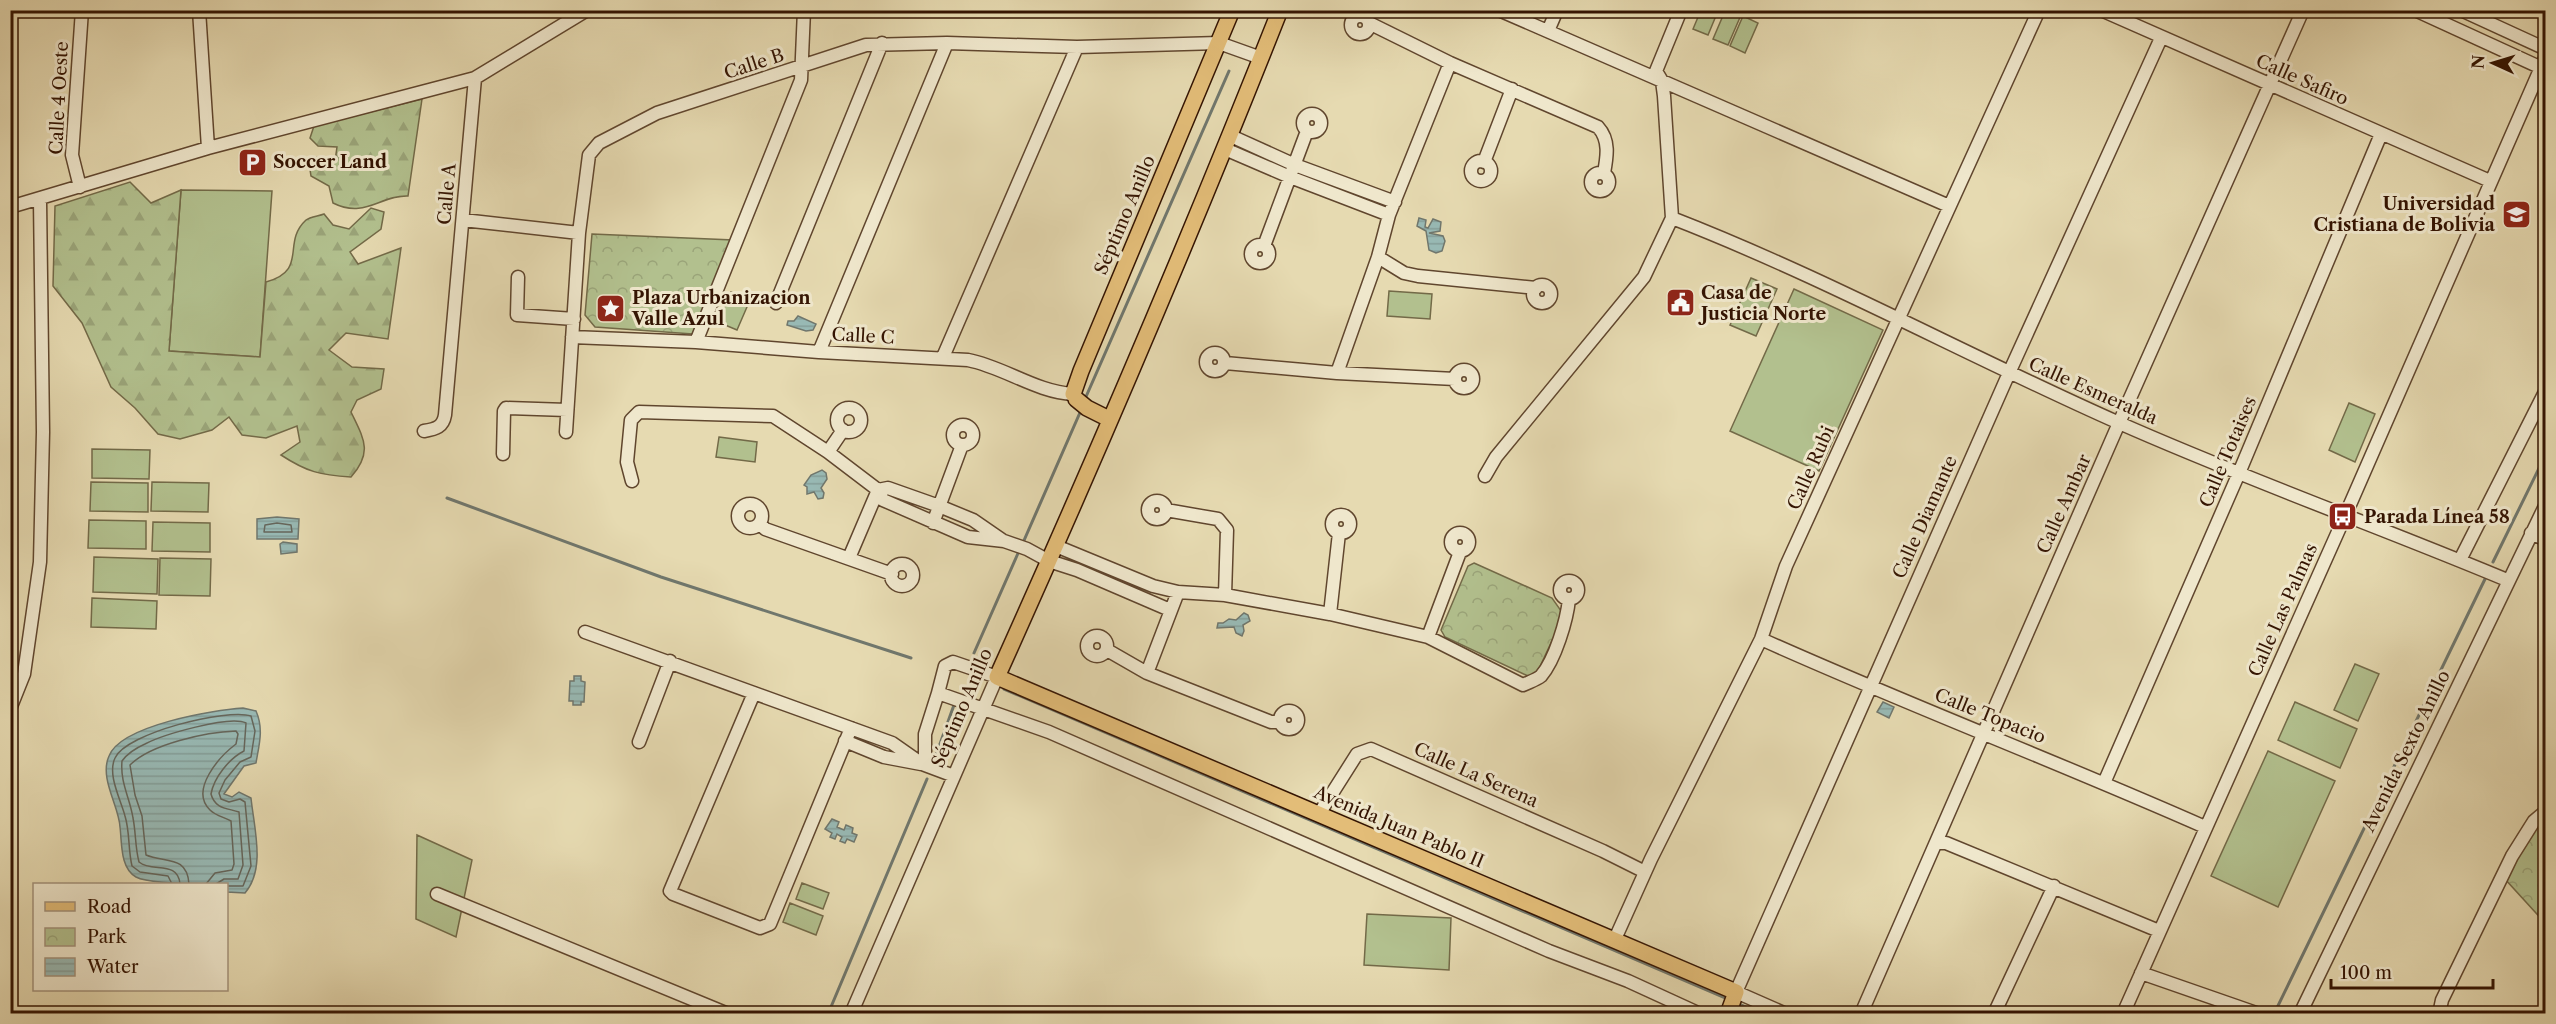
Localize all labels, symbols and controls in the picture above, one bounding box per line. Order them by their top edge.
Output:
north arrow [2463,33,2523,93]
street label: Calle 4 Oeste [45,41,73,155]
street label: Calle B [721,44,787,84]
street label: Calle Safiro [2252,50,2352,110]
text: N [2468,54,2489,70]
parking icon: Soccer Land [236,146,268,178]
place label: Soccer Land [273,151,387,173]
street label: Séptimo Anillo [1090,152,1160,278]
street label: Calle A [433,162,461,226]
place label: Universidad Cristiana de Bolivia [2313,193,2496,236]
school or university icon: Universidad Cristiana de Bolivia [2500,198,2532,230]
place label: Casa de Justicia Norte [1698,282,1827,325]
place label: Plaza Urbanizacion Valle Azul [631,287,811,330]
public building icon: Casa de Justicia Norte [1664,287,1696,319]
place icon: Plaza Urbanizacion Valle Azul [595,292,627,324]
street label: Calle C [831,323,895,349]
street label: Calle Esmeralda [2025,353,2161,429]
street label: Calle Totaises [2195,393,2261,511]
street label: Calle Rubi [1783,422,1839,513]
street label: Calle Ambar [2032,451,2096,557]
street label: Calle Diamante [1888,452,1962,582]
bus stop icon: Parada Línea 58 [2327,501,2359,533]
place label: Parada Línea 58 [2364,506,2510,528]
street label: Calle Las Palmas [2244,540,2322,680]
street label: Séptimo Anillo [927,645,997,771]
street label: Avenida Sexto Anillo [2357,667,2455,836]
street label: Calle Topacio [1931,684,2049,748]
street label: Calle La Serena [1410,738,1542,812]
street label: Avenida Juan Pablo II [1310,781,1487,873]
legend [33,883,228,991]
text: Road [87,896,132,918]
text: Park [87,926,128,948]
scale bar [2331,952,2493,990]
text: Water [86,956,139,978]
text: 100 m [2340,962,2392,984]

